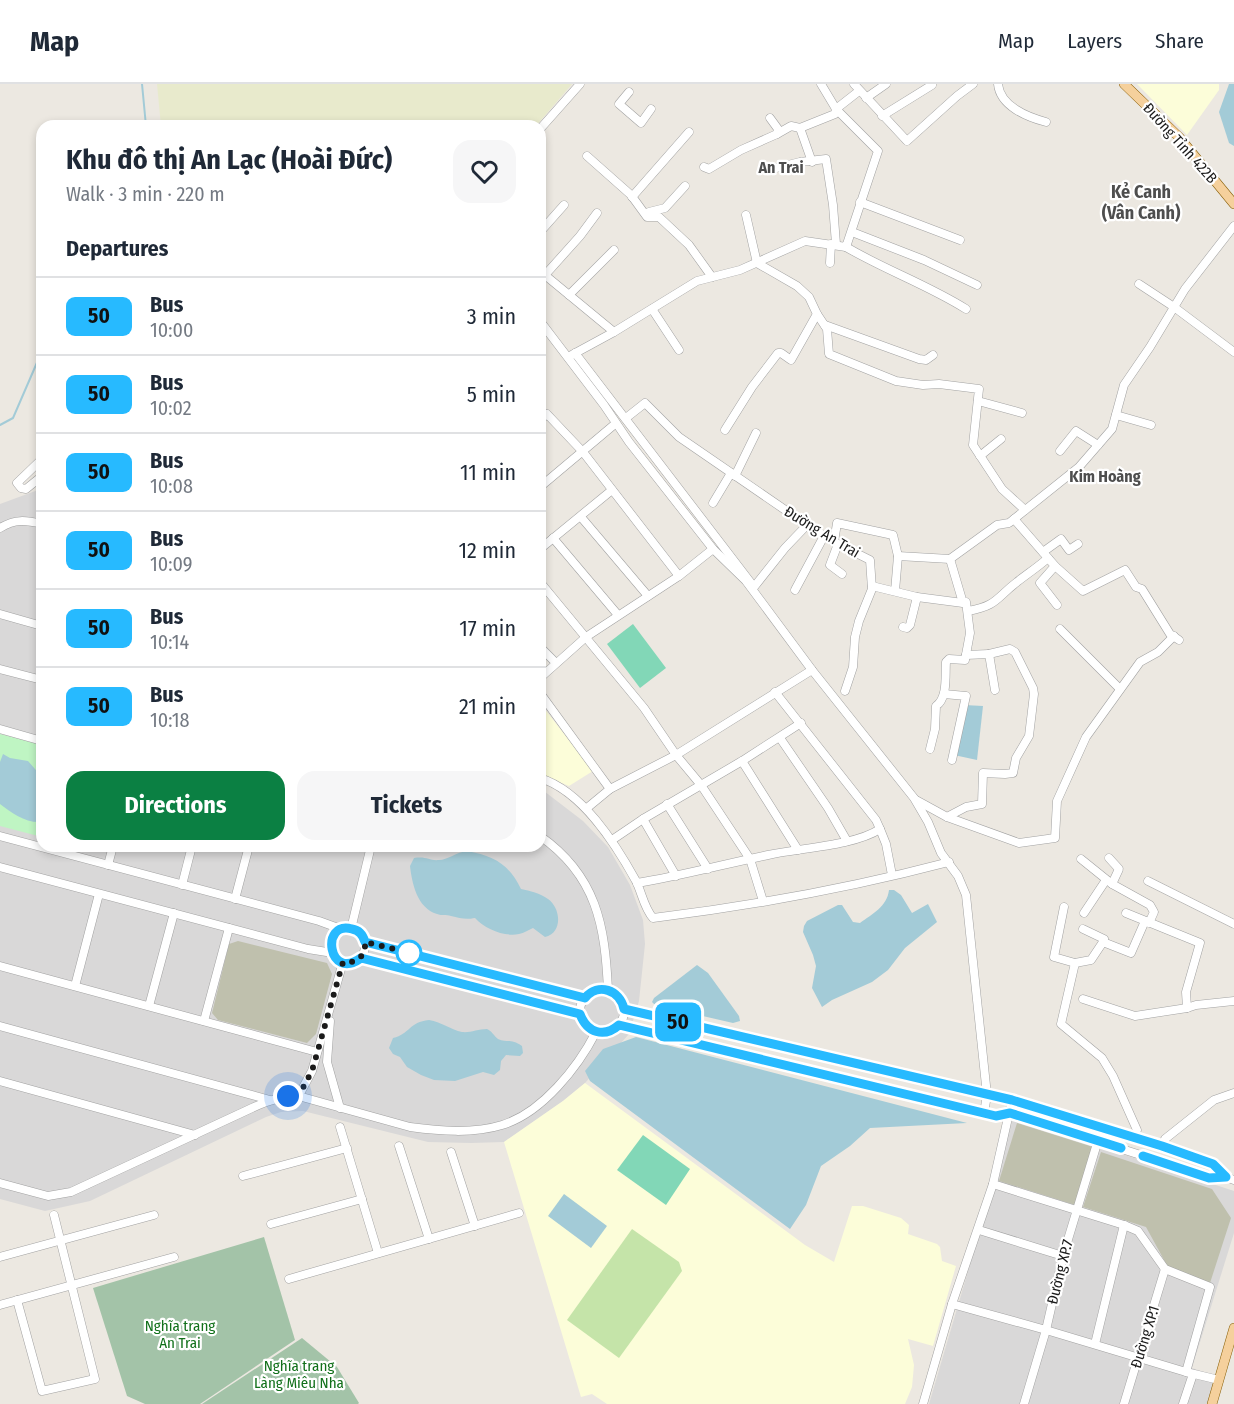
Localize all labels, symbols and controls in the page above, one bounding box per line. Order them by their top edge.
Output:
text: Map [30,25,79,58]
text: Map [998,28,1034,54]
text: Layers [1067,28,1122,54]
text: Share [1155,28,1204,54]
street label: Đường Tỉnh 422B [1139,99,1221,187]
button: heart [453,140,516,203]
text: Khu đô thị An Lạc (Hoài Đức) [66,143,392,176]
district label: An Trai [757,158,804,177]
district label: Kẻ Canh (Vân Canh) [1102,181,1181,224]
text: Walk · 3 min · 220 m [66,182,225,206]
text: Departures [66,235,168,262]
text: Bus [150,291,183,318]
text: 50 [88,303,110,329]
text: 3 min [467,303,516,330]
text: 10:00 [150,318,193,342]
text: Bus [150,369,183,396]
text: 50 [88,381,110,407]
text: 5 min [467,381,516,408]
text: 10:02 [150,396,191,420]
text: Bus [150,447,183,474]
text: 50 [88,459,110,485]
text: 11 min [460,459,516,486]
district label: Kim Hoàng [1069,467,1141,486]
text: 10:08 [150,474,193,498]
street label: Đường An Trai [781,502,863,562]
text: Bus [150,525,183,552]
text: 50 [88,537,110,563]
text: 12 min [458,537,516,564]
text: 10:09 [150,552,192,576]
text: Bus [150,603,183,630]
text: 50 [88,615,110,641]
text: 17 min [459,615,516,642]
text: 10:14 [150,630,189,654]
text: Bus [150,681,183,708]
text: 50 [88,693,110,719]
text: 21 min [459,693,516,720]
text: 10:18 [150,708,189,732]
button: Directions [66,771,285,840]
button: Tickets [297,771,516,840]
unlabelled marker [396,940,422,966]
line badge: 50 [651,1002,705,1042]
text: 50 [667,1009,689,1035]
your location [273,1081,303,1111]
street label: Đường XP.7 [1043,1238,1077,1306]
street label: Đường XP.1 [1127,1304,1163,1370]
park label: Nghĩa trang An Trai [145,1317,215,1352]
park label: Nghĩa trang Làng Miêu Nha [254,1357,344,1392]

